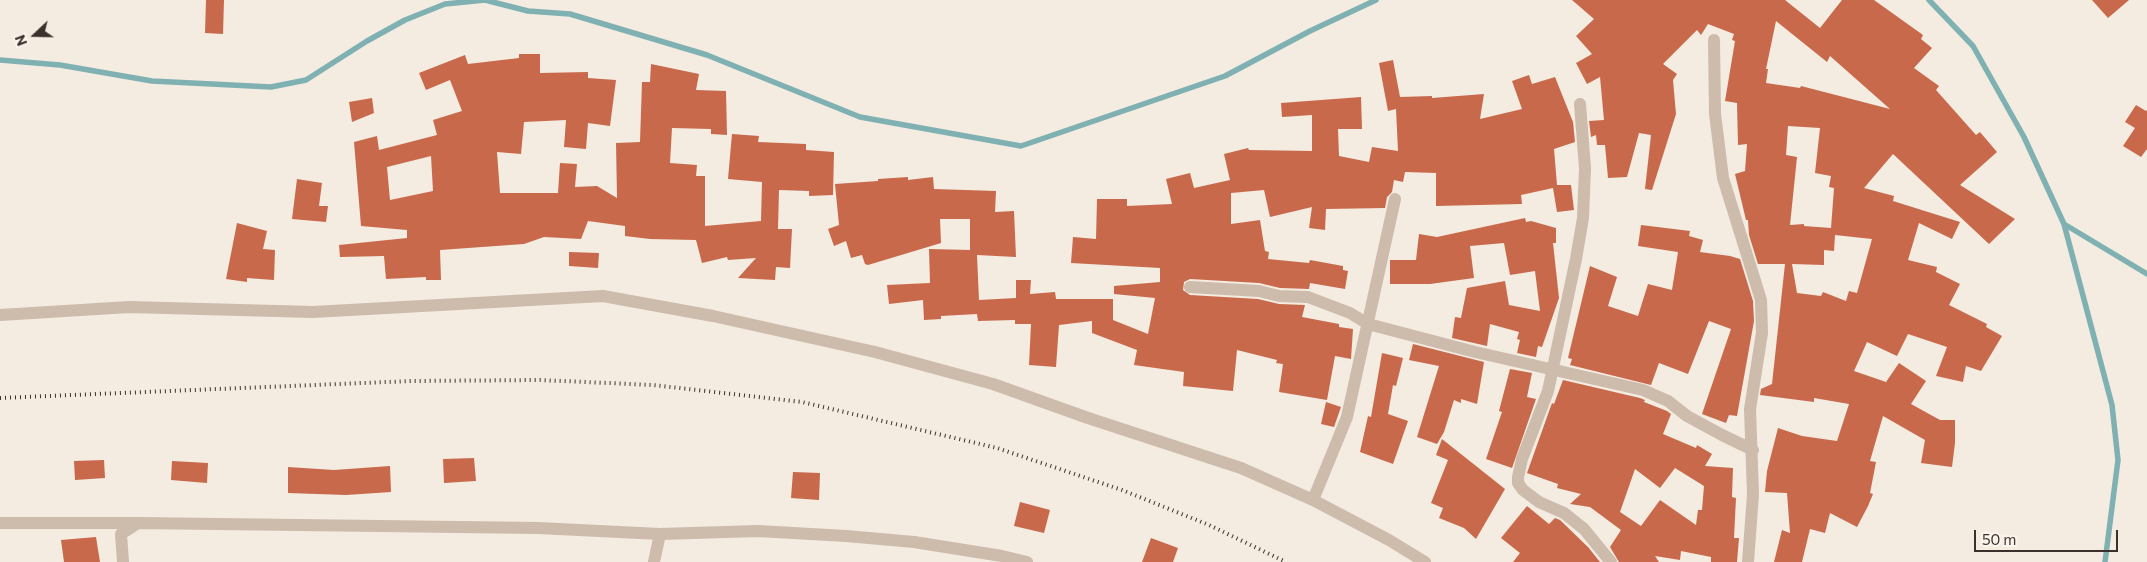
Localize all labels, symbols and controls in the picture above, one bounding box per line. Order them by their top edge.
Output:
north arrow [10,10,60,60]
text: N [11,33,30,49]
scale bar [1977,520,2121,552]
text: 50 m [1982,530,2016,548]

